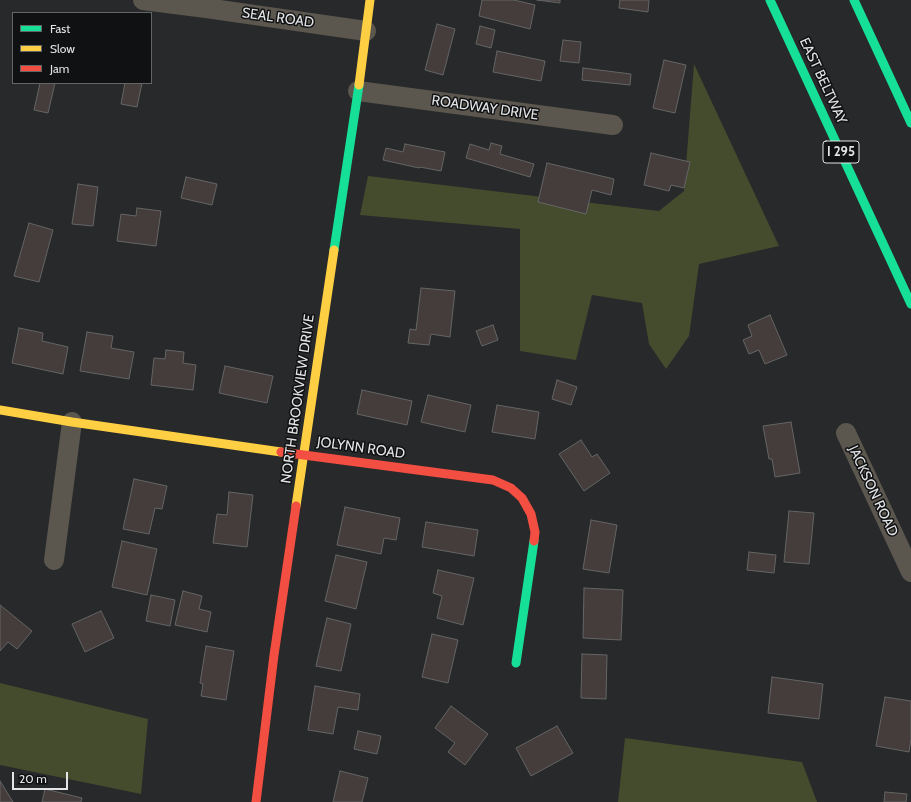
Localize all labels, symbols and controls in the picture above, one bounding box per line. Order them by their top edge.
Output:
street label: SEAL ROAD [241,5,315,31]
legend [12,12,152,84]
text: Fast [50,21,70,36]
street label: EAST BELTWAY [796,35,850,127]
text: Slow [50,41,75,56]
text: Jam [50,61,69,76]
street label: ROADWAY DRIVE [430,92,540,124]
road number: I 295 [823,141,859,163]
street label: NORTH BROOKVIEW DRIVE [278,313,318,485]
street label: JOLYNN ROAD [316,434,406,462]
street label: JACKSON ROAD [845,443,901,539]
scale bar [14,764,70,790]
text: 20 m [19,771,47,786]

